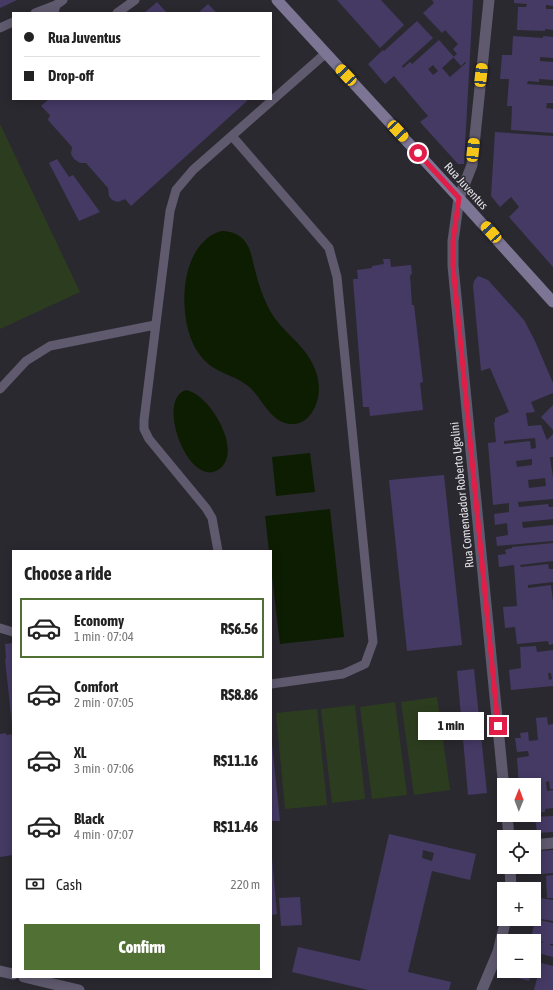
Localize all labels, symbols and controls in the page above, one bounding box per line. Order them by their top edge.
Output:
text: Rua Juventus [48,29,121,46]
car [333,62,359,88]
car [474,62,488,88]
text: Drop-off [48,67,94,84]
car [385,118,411,144]
car [466,137,480,163]
route start [409,144,427,162]
street label: Rua Juventus [441,160,491,212]
car [479,219,503,245]
street label: Rua Comendador Roberto Ugolini [447,421,477,569]
text: Choose a ride [24,563,112,584]
icon: car [26,610,62,646]
text: Economy [74,612,124,629]
text: R$6.56 [220,620,258,637]
text: 1 min · 07:04 [74,629,134,644]
icon: car [26,676,62,712]
text: Comfort [74,678,118,695]
text: R$8.86 [220,686,258,703]
text: 2 min · 07:05 [74,695,134,710]
callout: 1 min [418,712,484,740]
route end [489,717,507,735]
text: 1 min [438,718,464,733]
icon: car [26,742,62,778]
text: XL [74,744,87,761]
text: R$11.16 [213,752,258,769]
text: 3 min · 07:06 [74,761,134,776]
north arrow [497,778,541,822]
map controls [497,778,541,978]
icon: car [26,808,62,844]
text: Black [74,810,104,827]
text: R$11.46 [213,818,258,835]
text: 4 min · 07:07 [74,827,134,842]
button: locate [497,830,541,874]
icon: cash [24,873,46,895]
text: Cash [56,876,82,893]
text: 220 m [231,877,260,892]
button: + [497,882,541,926]
button: Confirm [24,924,260,970]
button: − [497,934,541,978]

